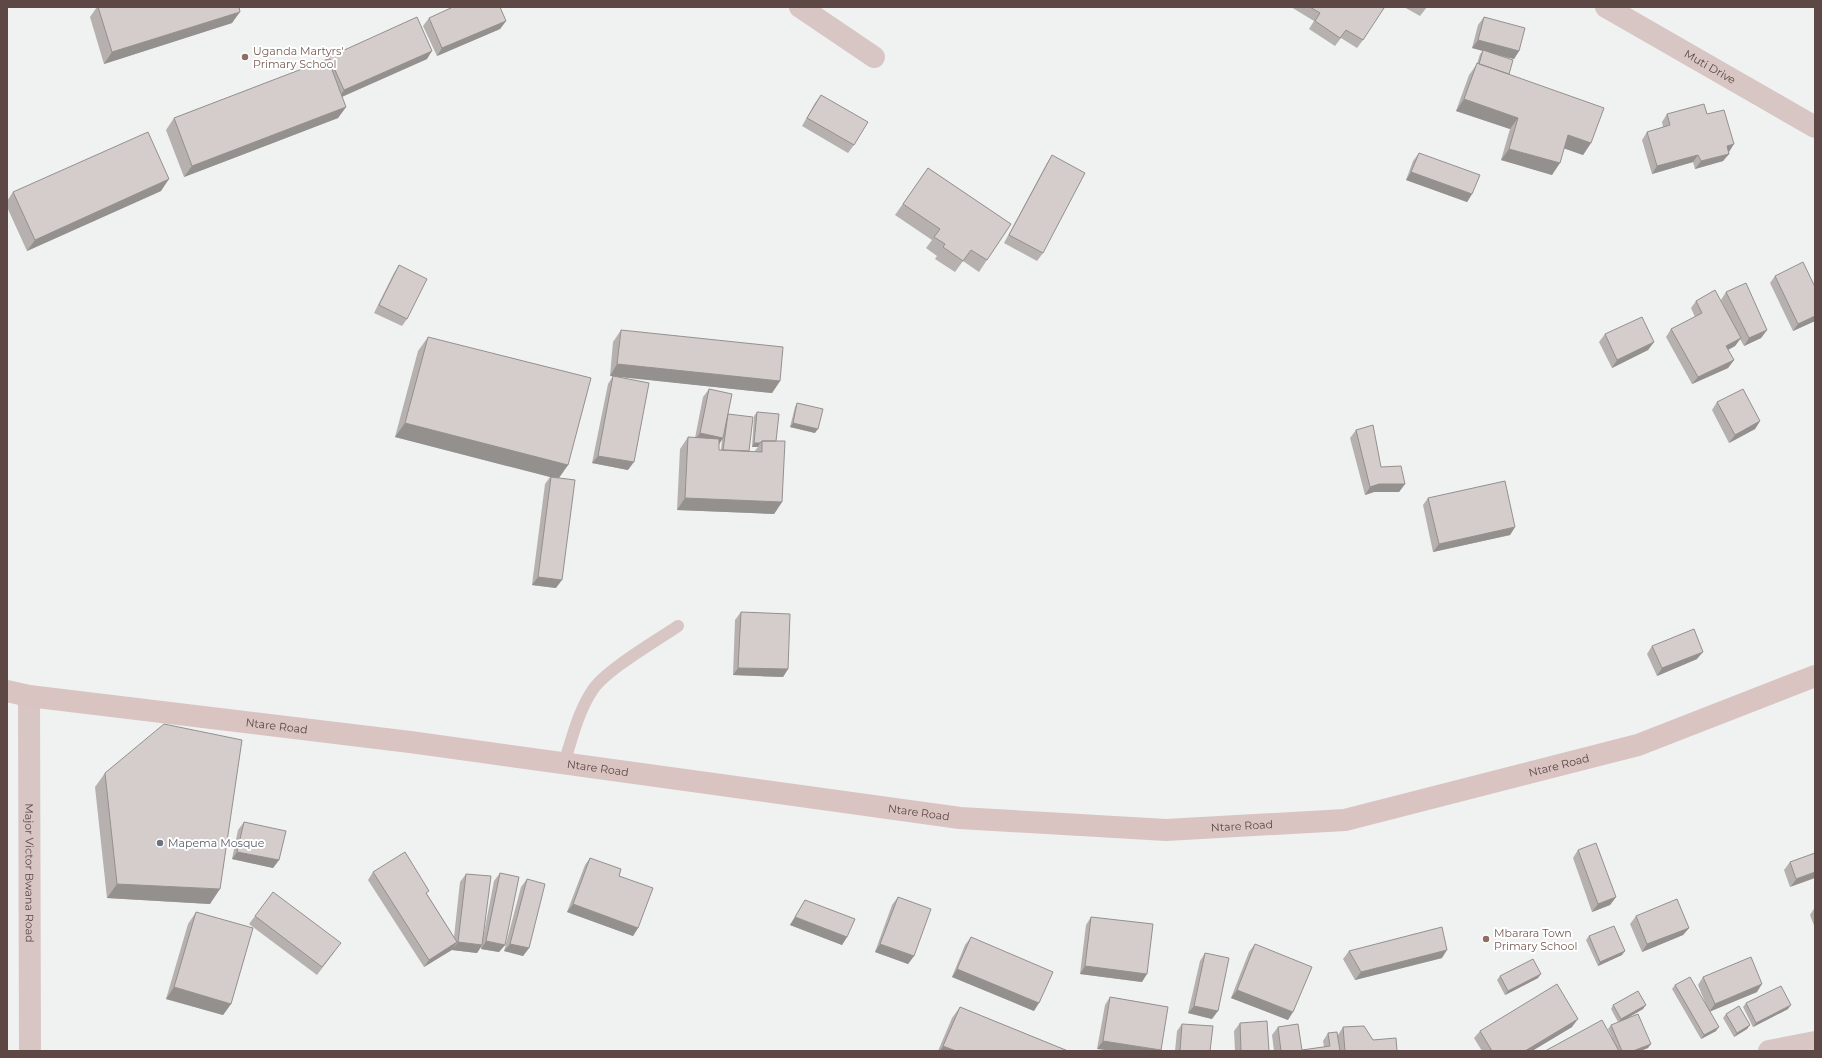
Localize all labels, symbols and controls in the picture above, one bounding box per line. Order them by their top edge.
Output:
place label: Uganda Martyrs' Primary School [253,44,344,71]
street label: Muti Drive [1682,46,1739,87]
marker: Uganda Martyrs' Primary School [240,52,250,62]
street label: Ntare Road [245,715,308,737]
street label: Ntare Road [1527,751,1591,780]
street label: Ntare Road [566,757,630,779]
street label: Ntare Road [887,801,951,824]
street label: Major Victor Bwana Road [22,803,37,943]
street label: Ntare Road [1210,817,1273,834]
place label: Mapema Mosque [168,836,265,850]
marker: Mapema Mosque [155,838,165,848]
place label: Mbarara Town Primary School [1494,926,1577,953]
marker: Mbarara Town Primary School [1481,934,1491,944]

